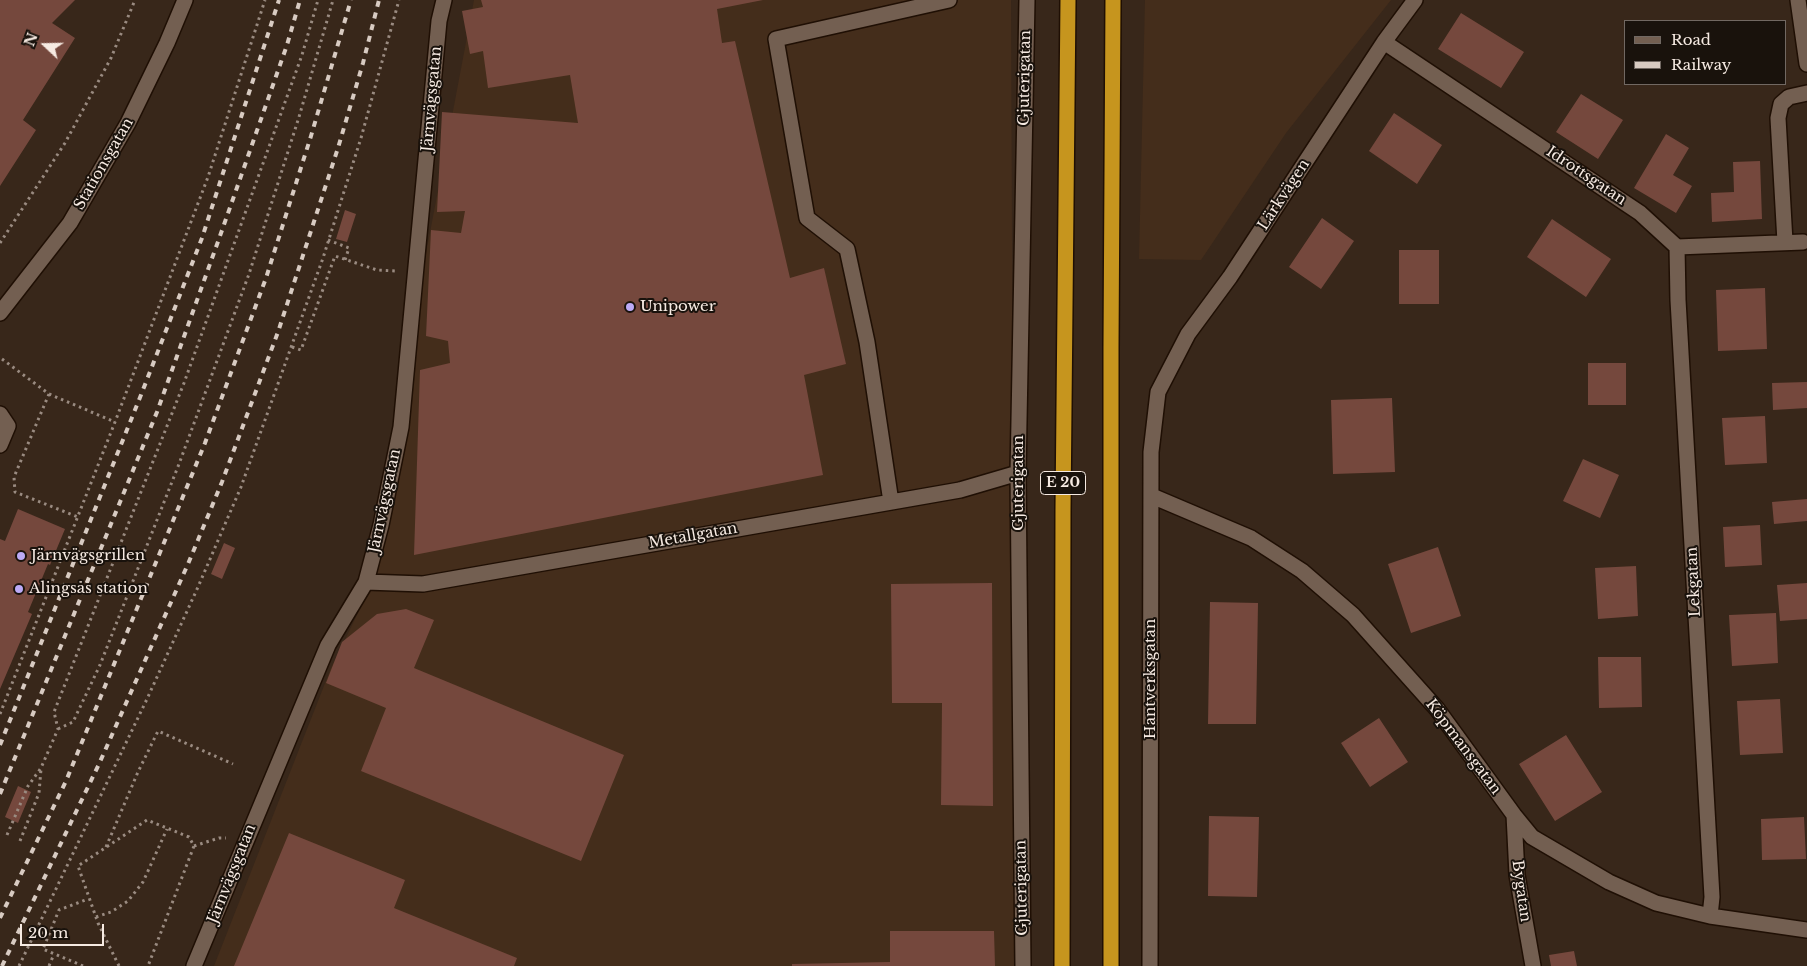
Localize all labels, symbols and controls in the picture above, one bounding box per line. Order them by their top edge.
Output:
north arrow [20,20,70,70]
legend [1624,20,1787,85]
text: N [20,30,42,49]
street label: Gjuterigatan [1015,30,1035,126]
text: Road [1671,30,1711,49]
street label: Järnvägsgatan [418,46,446,152]
text: Railway [1671,55,1731,74]
street label: Stationsgatan [70,115,138,213]
street label: Idrottsgatan [1543,143,1629,209]
street label: Lärkvägen [1254,156,1314,234]
place label: Unipower [640,298,716,316]
marker: Unipower [624,301,636,313]
street label: Gjuterigatan [1010,435,1028,531]
street label: Järnvägsgatan [365,447,405,555]
road number: E 20 [1040,472,1086,494]
street label: Metallgatan [647,519,739,553]
street label: Lekgatan [1683,546,1705,618]
place label: Järnvägsgrillen [31,547,145,565]
marker: Järnvägsgrillen [15,550,27,562]
place label: Alingsås station [29,580,148,598]
marker: Alingsås station [13,583,25,595]
street label: Hantverksgatan [1142,619,1160,739]
street label: Köpmansgatan [1421,696,1505,798]
street label: Järnvägsgatan [204,822,260,926]
street label: Gjuterigatan [1012,840,1032,936]
street label: Bygatan [1508,859,1534,923]
scale bar [22,914,106,946]
text: 20 m [28,923,68,942]

